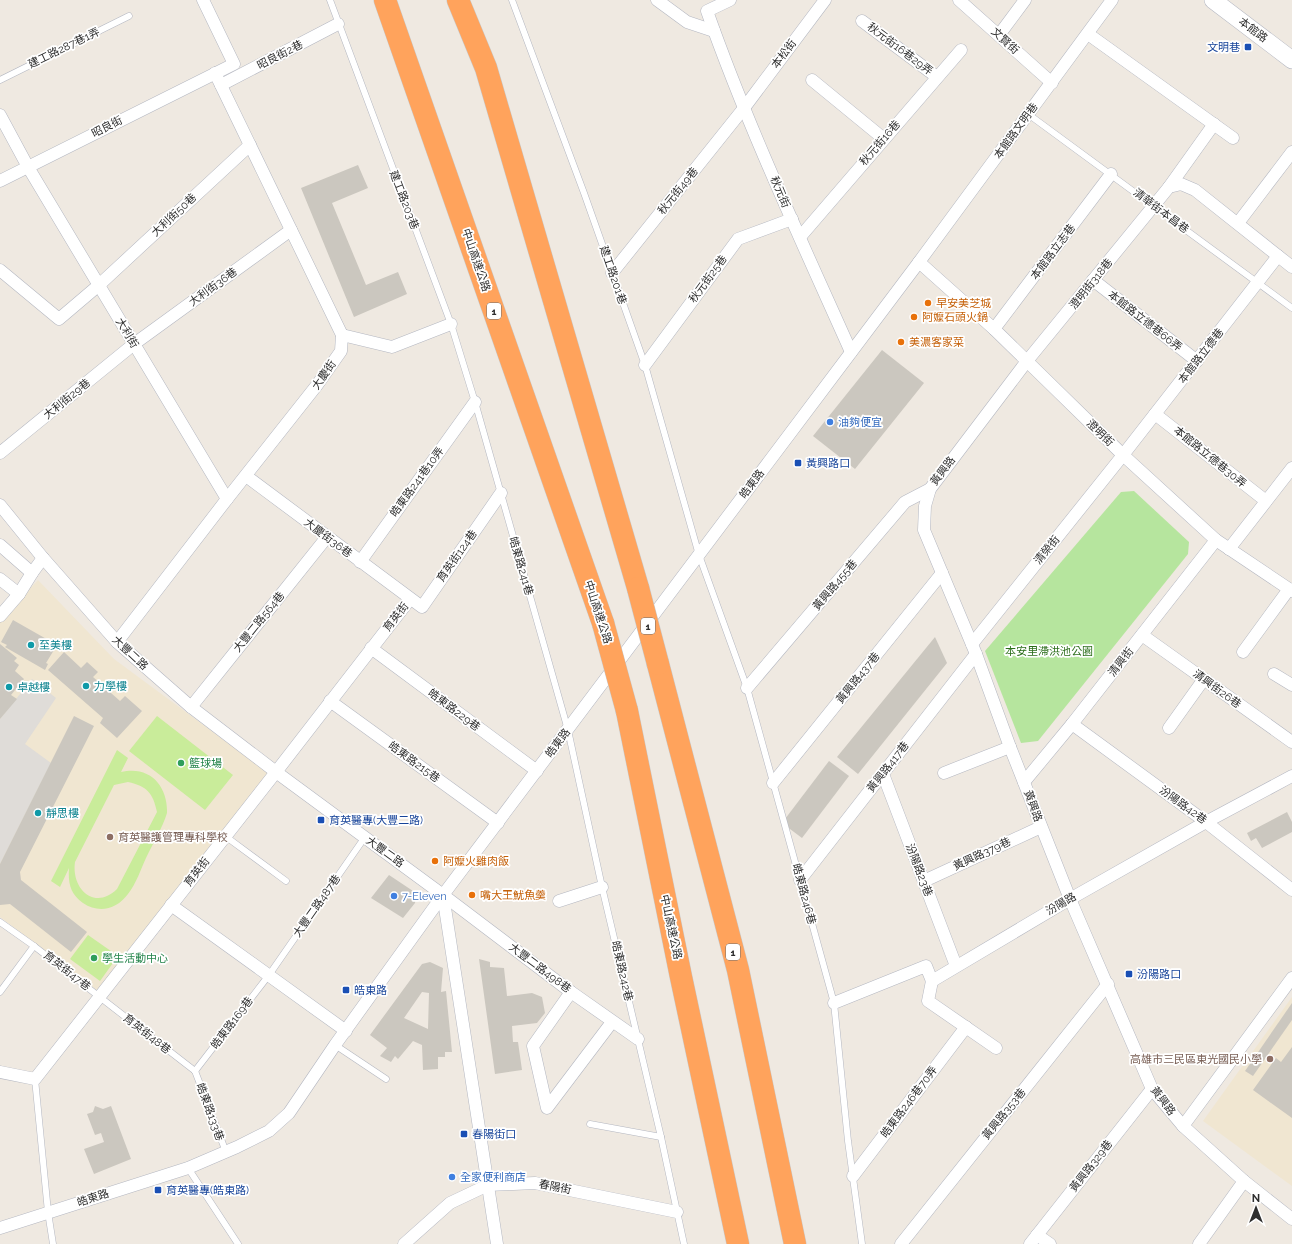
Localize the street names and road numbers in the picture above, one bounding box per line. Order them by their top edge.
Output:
street label: 本館路 [1236,15,1270,45]
street label: 秋元街16巷29弄 [865,20,935,78]
street label: 建工路287巷1弄 [26,25,102,71]
street label: 文賢街 [988,25,1022,57]
street label: 本松街 [769,37,799,71]
street label: 昭良街2巷 [255,38,305,72]
street label: 本館路文明巷 [991,100,1041,162]
street label: 昭良街 [89,114,125,140]
street label: 秋元街16巷 [857,118,903,168]
street label: 秋元街49巷 [655,165,701,217]
street label: 建工路203巷 [387,169,421,231]
street label: 秋元街 [768,174,792,210]
street label: 清華街本昌巷 [1131,186,1191,236]
street label: 大利街50巷 [149,191,199,239]
street label: 本館路立志巷 [1028,222,1078,282]
street label: 中山高速公路 [459,227,493,293]
street label: 建工路201巷 [597,244,629,306]
street label: 秋元街25巷 [686,253,730,305]
street label: 澄明街318巷 [1067,256,1115,312]
street label: 大利街36巷 [186,265,240,309]
street label: 本館路立德巷66弄 [1105,288,1185,354]
road number: 1 [487,303,501,319]
street label: 大利街 [113,316,141,350]
street label: 本館路立德巷 [1176,326,1226,386]
street label: 大慶街 [309,358,339,392]
street label: 大利街29巷 [41,376,93,422]
street label: 澄明街 [1084,417,1116,449]
street label: 本館路立德巷30弄 [1171,424,1249,490]
street label: 皓東路241巷10弄 [387,445,447,519]
street label: 黃興路 [928,454,958,488]
street label: 皓東路 [737,467,767,501]
street label: 大慶街36巷 [302,516,354,560]
street label: 育英街124巷 [434,528,480,584]
street label: 清榮街 [1032,533,1062,567]
street label: 皓東路241巷 [506,535,536,597]
street label: 黃興路455巷 [810,557,860,613]
street label: 中山高速公路 [582,579,614,645]
street label: 大豐二路564巷 [231,589,287,655]
street label: 育英街 [381,600,411,634]
road number: 1 [641,618,655,634]
street label: 大豐二路 [109,633,151,673]
street label: 清興街 [1106,645,1136,679]
street label: 黃興路437巷 [834,650,882,706]
street label: 清興街26巷 [1190,667,1244,711]
street label: 皓東路229巷 [425,686,483,734]
street label: 皓東路 [543,726,573,760]
street label: 皓東路215巷 [386,739,442,785]
street label: 黃興路417巷 [864,739,912,795]
street label: 汾陽路42巷 [1157,783,1209,827]
street label: 黃興路 [1021,788,1045,824]
street label: 大豐二路 [363,834,407,870]
street label: 黃興路379巷 [951,835,1013,873]
street label: 汾陽路23巷 [903,842,935,898]
street label: 育英街 [182,855,212,889]
street label: 皓東路246巷 [790,862,818,926]
street label: 大豐二路487巷 [291,872,343,940]
street label: 汾陽路 [1043,890,1079,918]
street label: 中山高速公路 [658,893,684,961]
street label: 皓東路242巷 [609,940,635,1002]
street label: 大豐二路498巷 [507,941,573,995]
road number: 1 [726,944,740,960]
street label: 育英街47巷 [41,949,93,993]
street label: 皓東路169巷 [208,994,256,1052]
street label: 育英街48巷 [121,1011,173,1057]
street label: 皓東路246巷70弄 [878,1064,940,1140]
street label: 皓東路133巷 [194,1081,226,1143]
street label: 黃興路 [1148,1084,1178,1118]
street label: 黃興路353巷 [980,1086,1028,1142]
street label: 黃興路329巷 [1067,1138,1115,1194]
street label: 春陽街 [538,1177,572,1197]
street label: 皓東路 [75,1187,111,1209]

